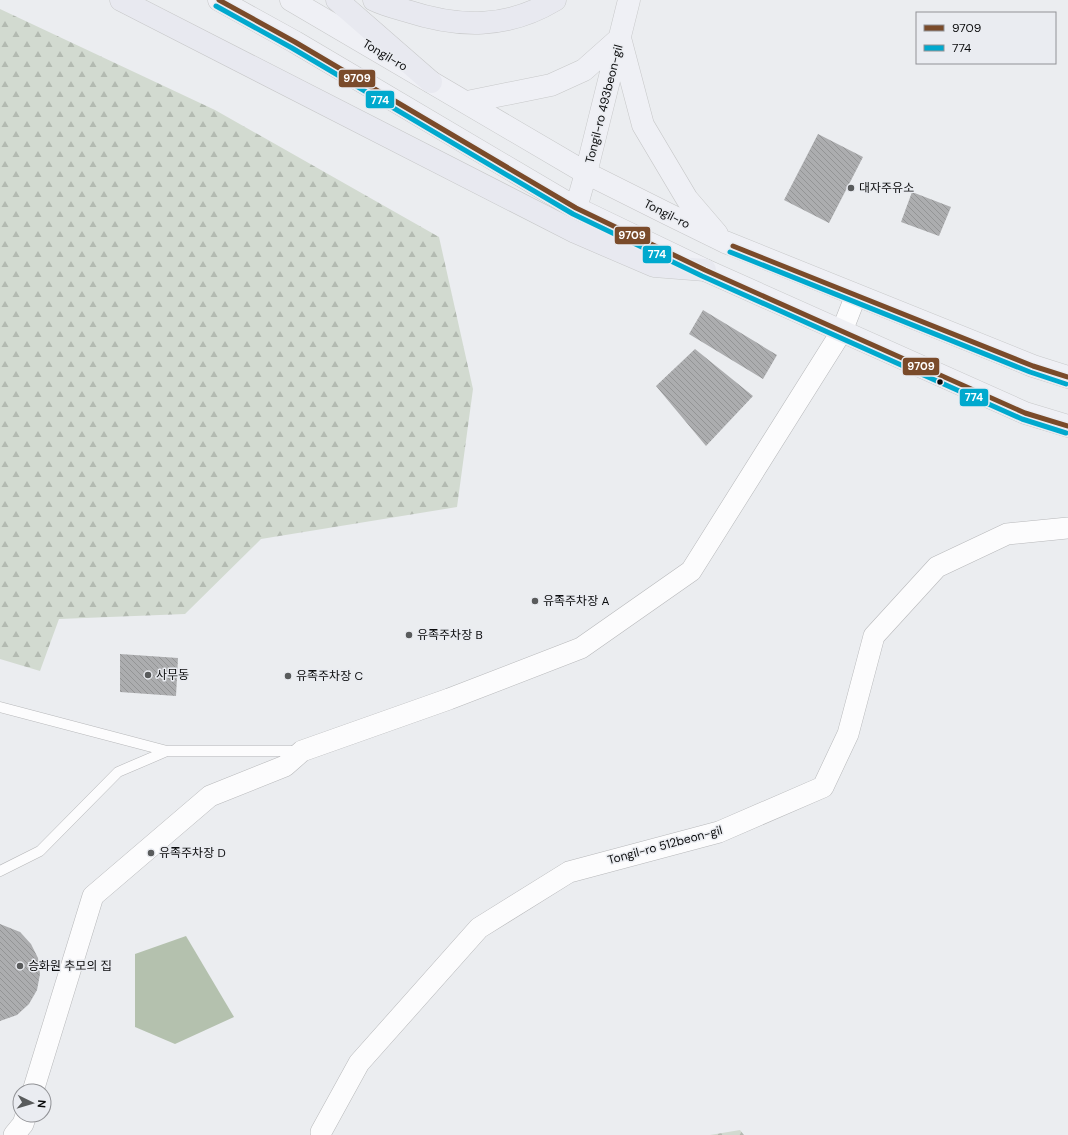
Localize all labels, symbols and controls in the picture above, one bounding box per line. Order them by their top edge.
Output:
legend [916,12,1056,64]
text: 9709 [952,20,981,36]
street label: Tongil-ro [360,35,410,75]
text: 774 [952,40,971,56]
street label: Tongil-ro 493beon-gil [582,43,626,165]
line badge: 9709 [338,69,376,88]
text: 9709 [343,71,371,85]
line badge: 774 [365,90,395,109]
text: 774 [371,93,389,107]
place label: 대자주유소 [859,180,914,196]
marker: 대자주유소 [846,183,856,193]
street label: Tongil-ro [641,196,693,232]
line badge: 9709 [614,226,651,245]
text: 9709 [618,228,646,242]
line badge: 774 [642,245,672,264]
text: 774 [648,247,666,261]
line badge: 9709 [902,357,940,376]
text: 9709 [907,359,935,373]
unlabelled marker [935,377,945,387]
line badge: 774 [959,388,989,407]
text: 774 [965,390,983,404]
place label: 유족주차장 A [543,593,609,609]
marker: 유족주차장 A [530,596,540,606]
place label: 유족주차장 B [417,627,483,643]
marker: 유족주차장 B [404,630,414,640]
place label: 사무동 [156,667,189,683]
place label: 유족주차장 C [296,668,363,684]
marker: 사무동 [143,670,153,680]
marker: 유족주차장 C [283,671,293,681]
street label: Tongil-ro 512beon-gil [606,822,724,868]
place label: 유족주차장 D [159,845,226,861]
marker: 유족주차장 D [146,848,156,858]
place label: 승화원 추모의 집 [28,958,112,974]
marker: 승화원 추모의 집 [15,961,25,971]
north arrow [12,1083,52,1123]
text: N [35,1099,49,1108]

